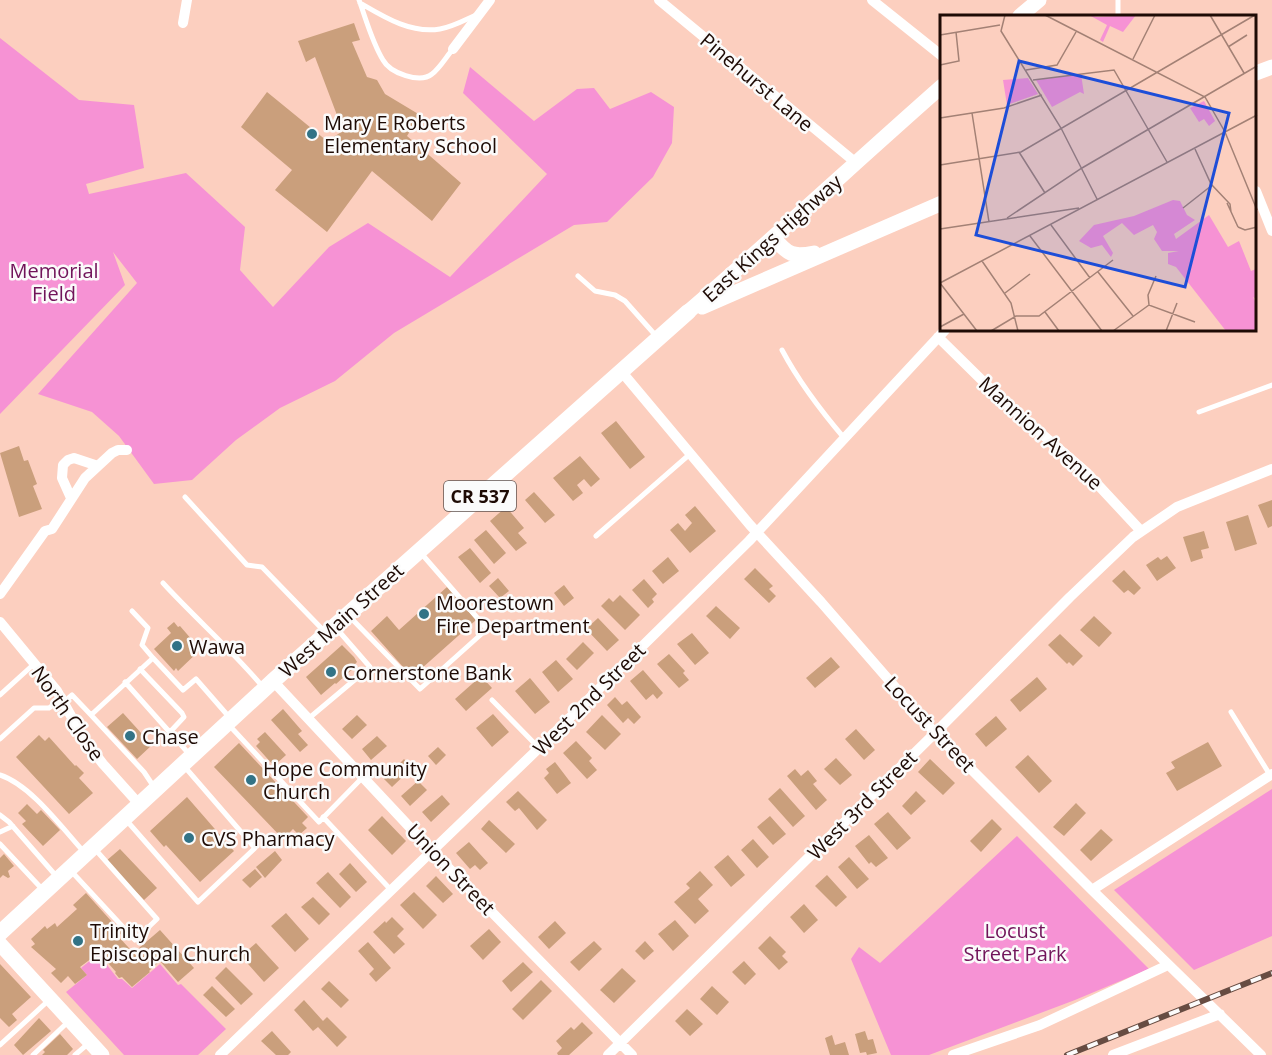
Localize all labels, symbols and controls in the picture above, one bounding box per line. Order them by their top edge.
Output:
inset map [940,15,1257,332]
street label: Pinehurst Lane [695,27,819,137]
place label: Mary E Roberts Elementary School [324,109,497,159]
marker: Mary E Roberts Elementary School [305,127,319,141]
street label: East Kings Highway [697,167,848,308]
park label: Memorial Field [9,257,99,307]
street label: Mannion Avenue [973,370,1109,496]
road number: CR 537 [444,481,516,511]
street label: West Main Street [273,557,409,683]
place label: Moorestown Fire Department [436,589,590,639]
marker: Moorestown Fire Department [417,607,431,621]
place label: Wawa [189,633,245,660]
street label: West 2nd Street [527,637,651,761]
marker: Wawa [170,639,184,653]
place label: Cornerstone Bank [343,659,512,686]
street label: North Close [25,660,111,766]
marker: Cornerstone Bank [324,665,338,679]
street label: Locust Street [879,670,981,778]
place label: Chase [142,723,199,750]
marker: Chase [123,729,137,743]
street label: West 3rd Street [801,744,923,866]
place label: Hope Community Church [263,755,428,805]
marker: Hope Community Church [244,773,258,787]
street label: Union Street [401,817,501,921]
place label: CVS Pharmacy [201,825,335,852]
marker: CVS Pharmacy [182,831,196,845]
place label: Trinity Episcopal Church [90,917,250,967]
park label: Locust Street Park [964,917,1067,967]
marker: Trinity Episcopal Church [71,934,85,948]

